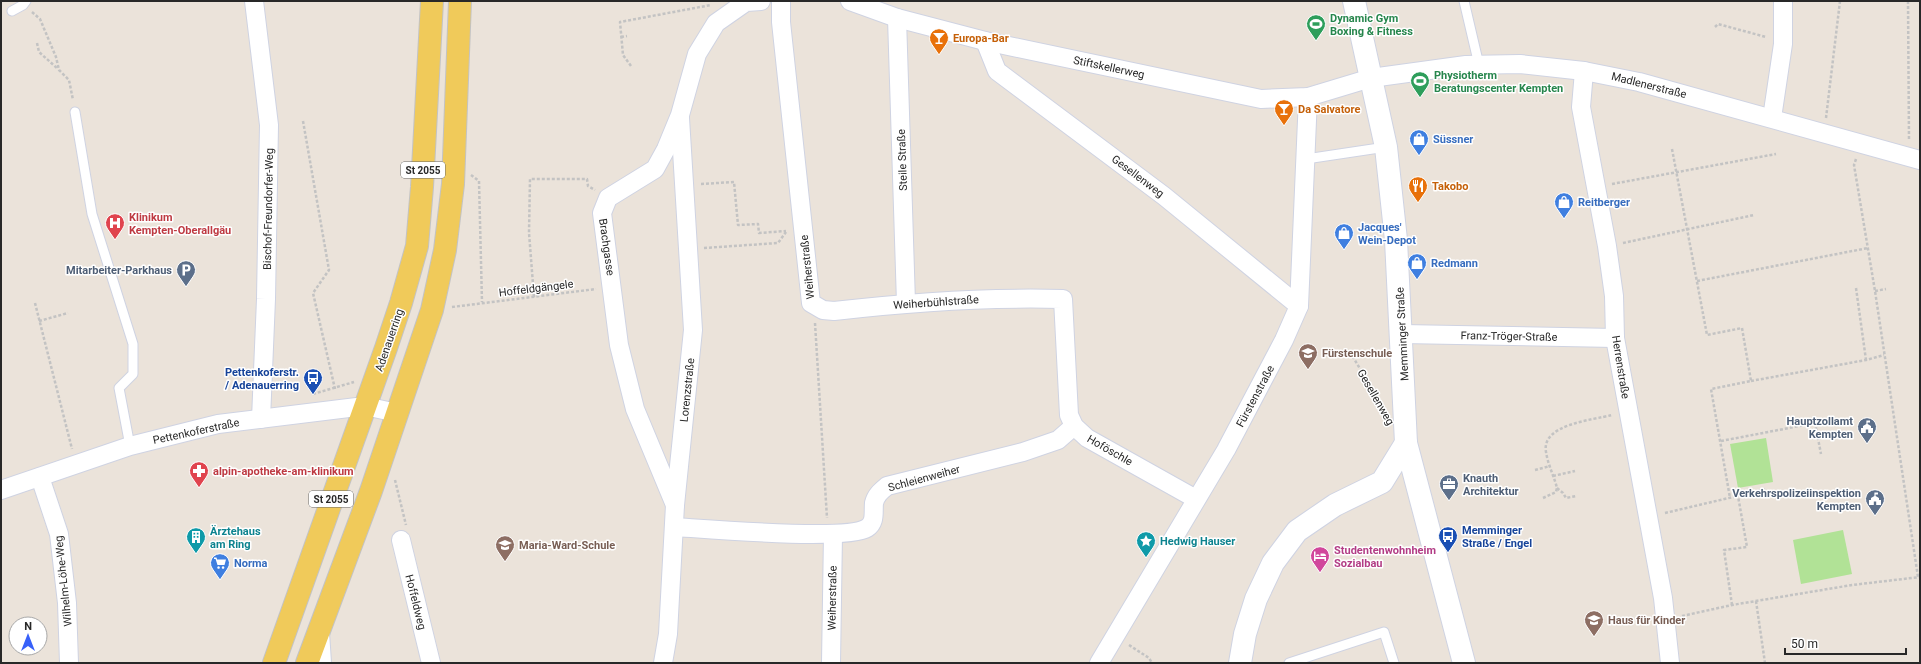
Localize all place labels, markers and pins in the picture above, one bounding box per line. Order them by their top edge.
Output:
place label: Dynamic Gym Boxing & Fitness [1330,12,1413,38]
sports icon: Dynamic Gym Boxing & Fitness [1305,13,1327,41]
bar icon: Europa-Bar [928,27,950,55]
place label: Europa-Bar [953,32,1009,45]
place label: Physiotherm Beratungscenter Kempten [1434,69,1563,95]
sports icon: Physiotherm Beratungscenter Kempten [1409,70,1431,98]
bar icon: Da Salvatore [1273,98,1295,126]
place label: Da Salvatore [1298,103,1360,116]
shop icon: Süssner [1408,128,1430,156]
place label: Süssner [1433,133,1473,146]
restaurant icon: Takobo [1407,175,1429,203]
place label: Takobo [1432,180,1468,193]
shop icon: Reitberger [1553,191,1575,219]
place label: Reitberger [1578,196,1630,209]
place label: Klinikum Kempten-Oberallgäu [129,211,231,237]
hospital icon: Klinikum Kempten-Oberallgäu [104,212,126,240]
place label: Jacques' Wein-Depot [1358,221,1416,247]
shop icon: Jacques' Wein-Depot [1333,222,1355,250]
shop icon: Redmann [1406,252,1428,280]
place label: Redmann [1431,257,1478,270]
parking icon: Mitarbeiter-Parkhaus [175,259,197,287]
place label: Mitarbeiter-Parkhaus [66,264,172,277]
school or university icon: Fürstenschule [1297,342,1319,370]
place label: Fürstenschule [1322,347,1392,360]
place label: Pettenkoferstr. / Adenauerring [224,366,299,392]
bus stop icon: Pettenkoferstr. / Adenauerring [302,367,324,395]
place label: Hauptzollamt Kempten [1787,415,1853,441]
public building icon: Hauptzollamt Kempten [1856,416,1878,444]
pharmacy icon: alpin-apotheke-am-klinikum [188,460,210,488]
place label: alpin-apotheke-am-klinikum [213,465,354,478]
place label: Knauth Architektur [1463,472,1519,498]
office icon: Knauth Architektur [1438,473,1460,501]
place label: Verkehrspolizeiinspektion Kempten [1732,487,1861,513]
public building icon: Verkehrspolizeiinspektion Kempten [1864,488,1886,516]
place label: Ärztehaus am Ring [210,524,261,551]
place label: Memminger Straße / Engel [1462,524,1532,550]
bus stop icon: Memminger Straße / Engel [1437,525,1459,553]
building icon: Ärztehaus am Ring [185,526,207,554]
place icon: Hedwig Hauser [1135,530,1157,558]
school or university icon: Maria-Ward-Schule [494,534,516,562]
place label: Hedwig Hauser [1160,535,1235,548]
place label: Maria-Ward-Schule [519,539,615,552]
place label: Studentenwohnheim Sozialbau [1334,544,1436,570]
hotel icon: Studentenwohnheim Sozialbau [1309,545,1331,573]
supermarket icon: Norma [209,552,231,580]
place label: Norma [234,557,268,570]
school or university icon: Haus für Kinder [1583,609,1605,637]
place label: Haus für Kinder [1608,614,1685,627]

